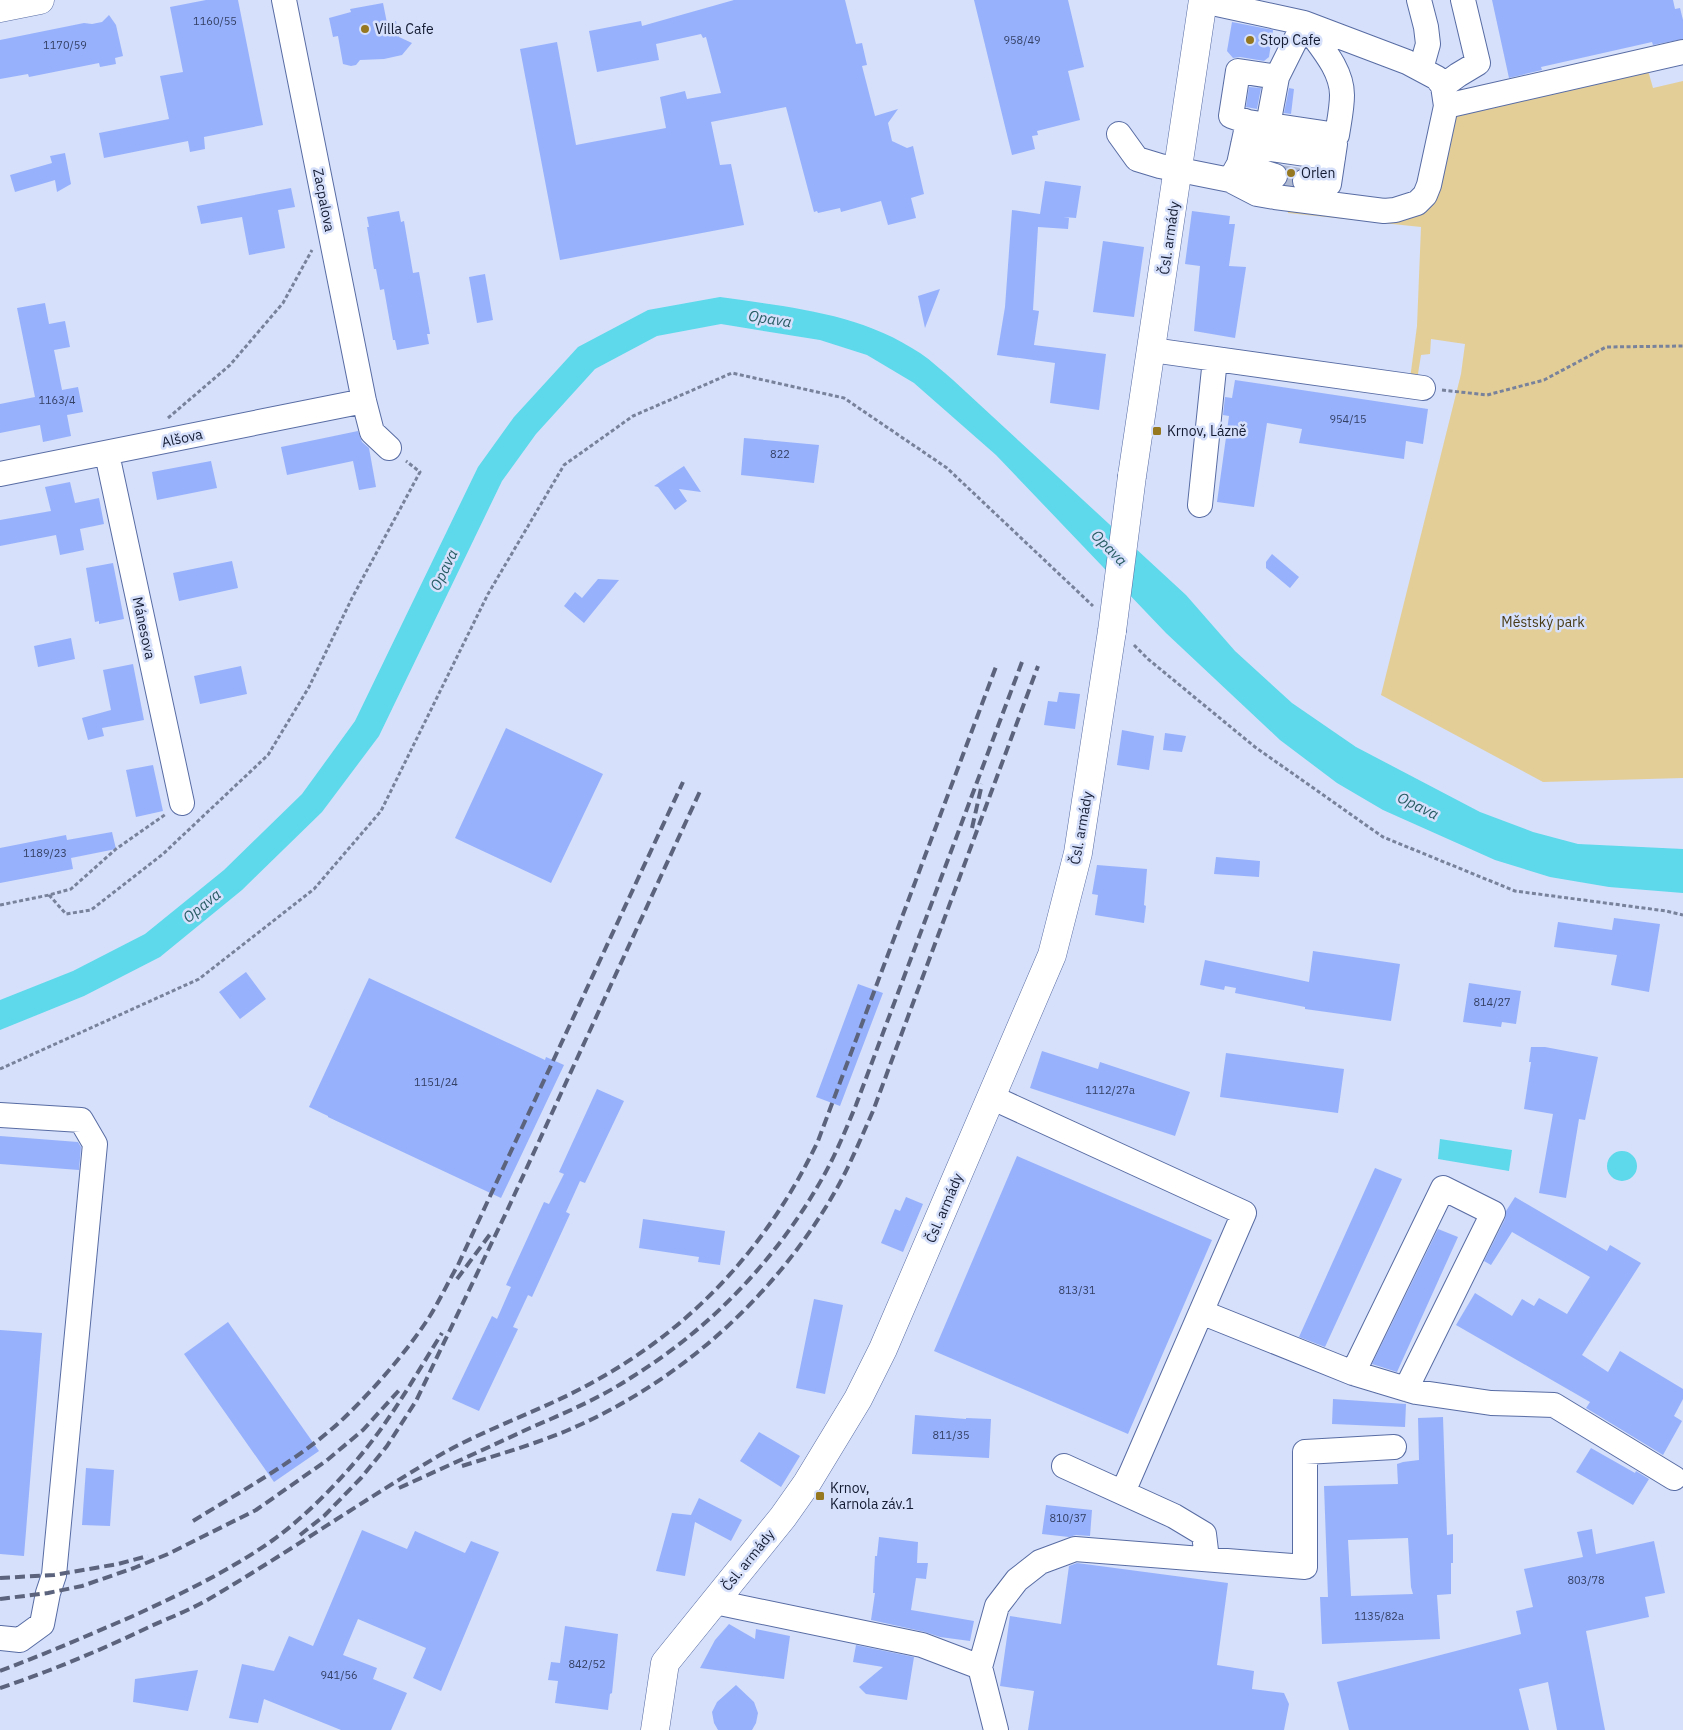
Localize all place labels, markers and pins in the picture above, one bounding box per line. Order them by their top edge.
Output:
place label: Villa Cafe [375,20,434,38]
marker: Villa Cafe [359,23,371,35]
place label: Stop Cafe [1260,31,1321,49]
marker: Stop Cafe [1244,34,1256,46]
place label: Orlen [1301,164,1336,182]
marker: Orlen [1285,167,1297,179]
place label: Krnov, Lázně [1167,422,1247,440]
marker: Krnov, Lázně [1151,425,1163,437]
place label: Krnov, Karnola záv.1 [830,1479,914,1513]
marker: Krnov, Karnola záv.1 [814,1490,826,1502]

